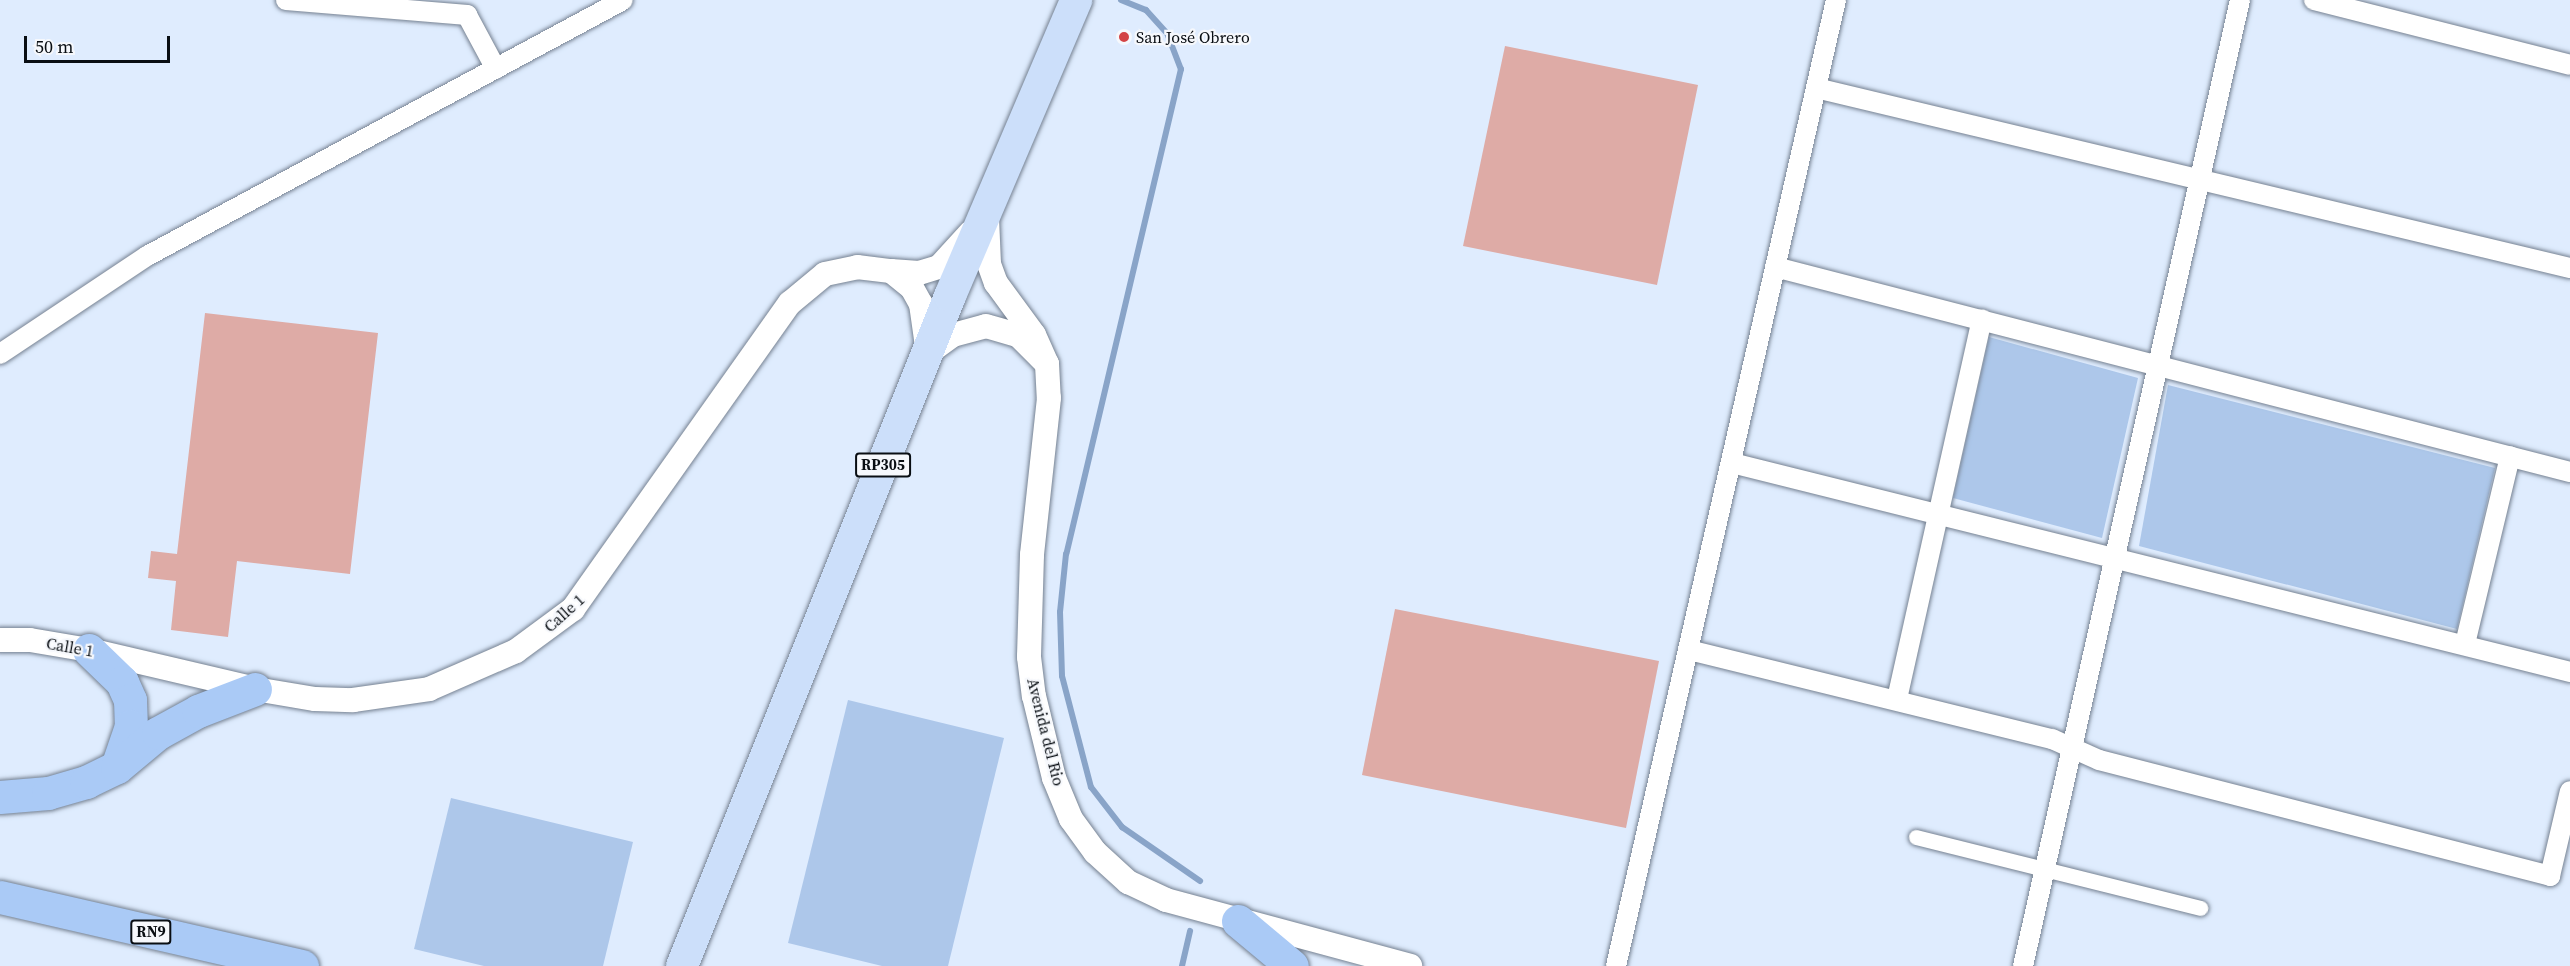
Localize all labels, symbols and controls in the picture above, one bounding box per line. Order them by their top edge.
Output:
scale bar [27,24,172,62]
place label: San José Obrero [1136,27,1250,47]
marker: San José Obrero [1117,30,1131,44]
text: 50 m [35,34,73,59]
road number: RP305 [854,453,912,477]
street label: Calle 1 [540,590,588,636]
street label: Calle 1 [45,633,95,661]
street label: Avenida del Rio [1023,676,1069,788]
road number: RN9 [130,920,172,944]

